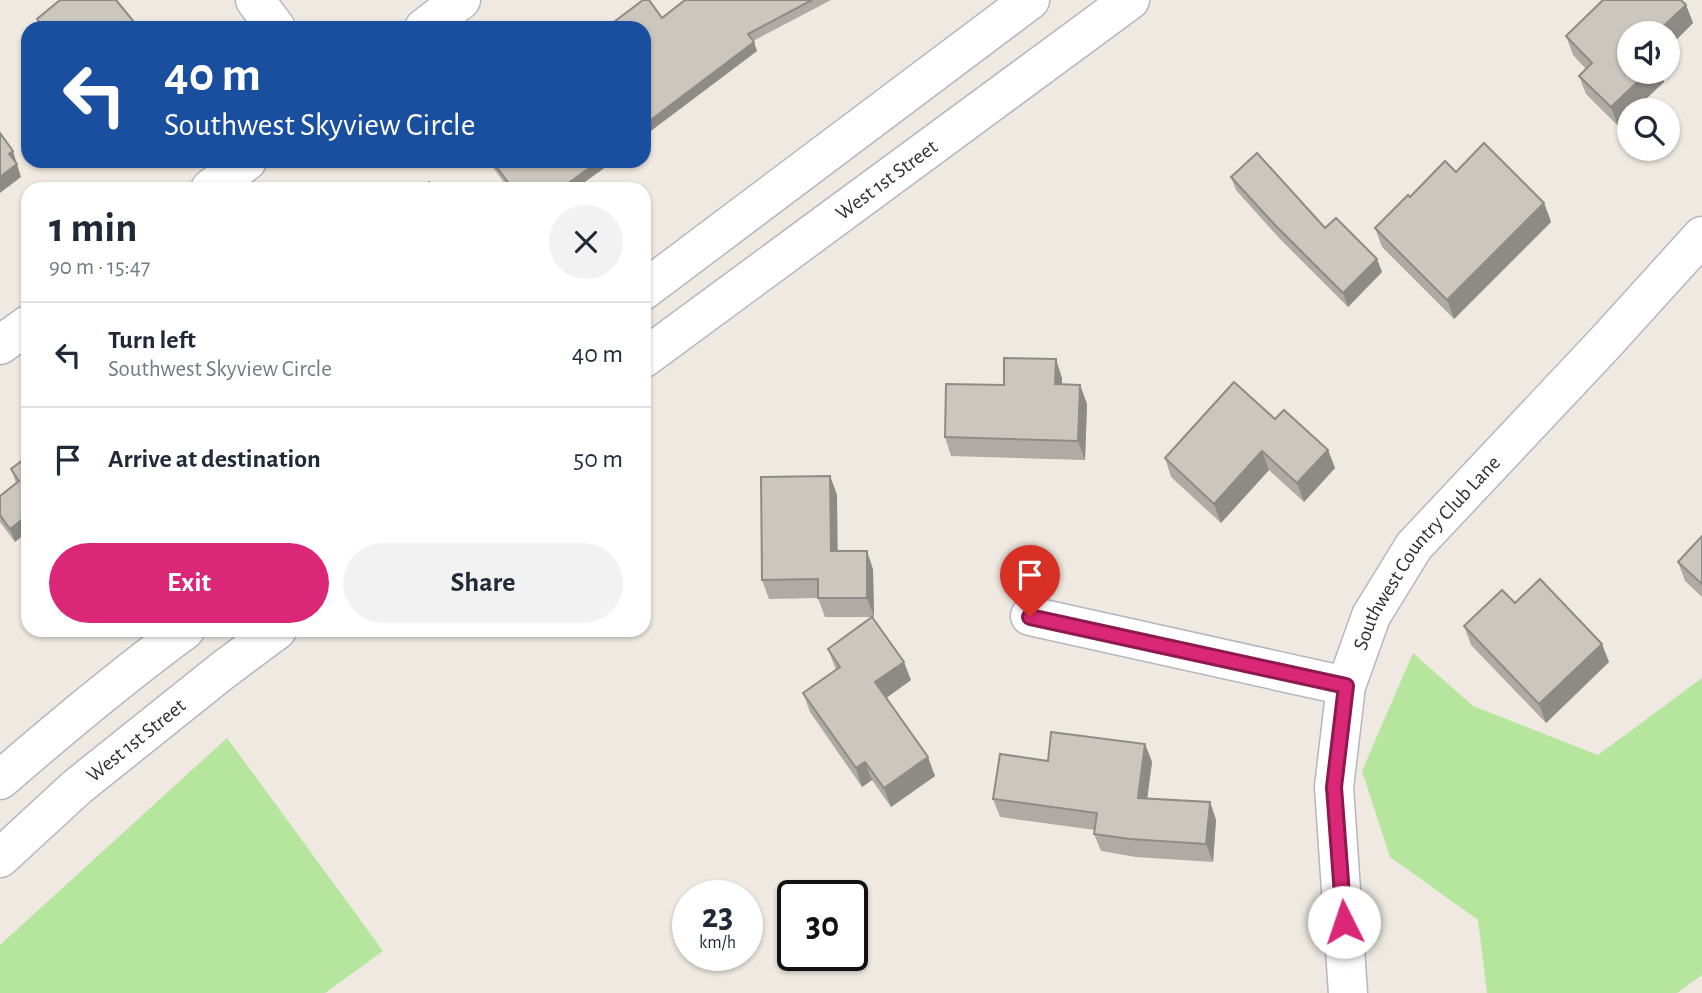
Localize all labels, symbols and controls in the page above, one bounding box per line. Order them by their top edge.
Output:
map controls [1617,21,1680,161]
button: sound [1617,21,1680,84]
icon: left [49,49,140,140]
text: 40 m [164,51,261,100]
button: search [1617,98,1680,161]
text: Southwest Skyview Circle [164,109,476,141]
street label: West 1st Street [832,136,941,224]
button: close [549,205,623,279]
text: 1 min [49,207,138,249]
text: 90 m · 15:47 [49,256,150,279]
text: Turn left [108,327,196,353]
icon: left [49,336,87,374]
text: 40 m [572,341,623,367]
text: Southwest Skyview Circle [108,358,332,381]
icon: arrive [49,441,87,479]
text: Arrive at destination [108,446,321,472]
text: 50 m [573,446,623,472]
street label: Southwest Country Club Lane [1350,452,1504,653]
button: Exit [49,543,329,623]
button: Share [343,543,623,623]
pin [1000,545,1060,617]
icon: arrive [1011,556,1049,594]
street label: West 1st Street [83,694,190,786]
speed limit sign: 30 [777,880,868,971]
position arrow [1307,885,1381,959]
text: 23 [702,899,733,934]
text: km/h [699,934,736,952]

